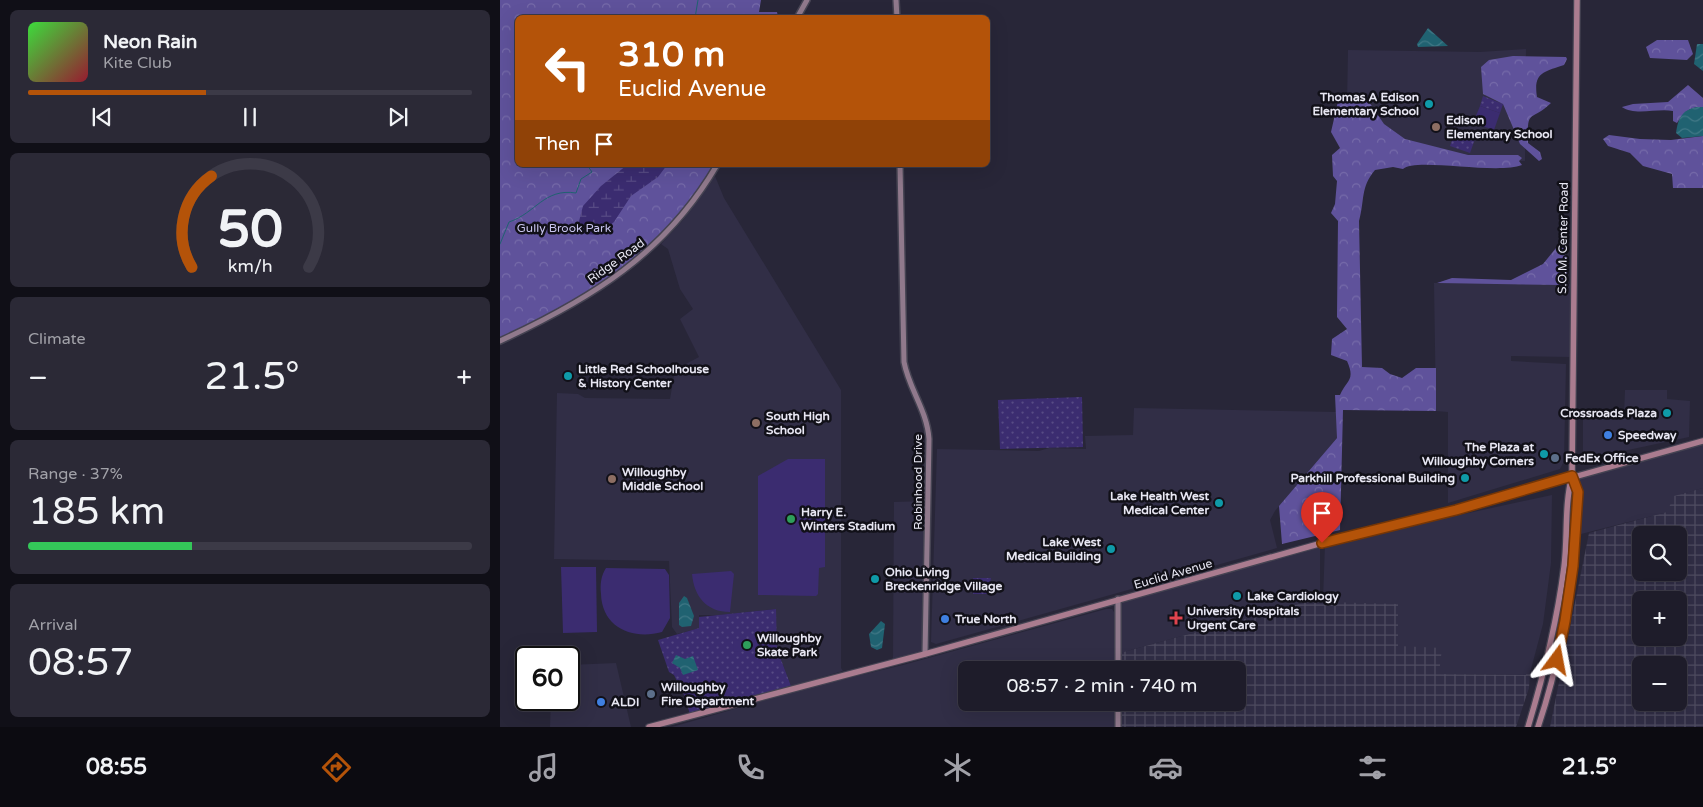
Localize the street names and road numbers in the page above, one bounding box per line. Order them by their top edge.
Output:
street label: S.O.M. Center Road [1555,182,1571,294]
street label: Ridge Road [585,236,647,286]
street label: Robinhood Drive [911,434,925,530]
street label: Euclid Avenue [1132,556,1214,592]

